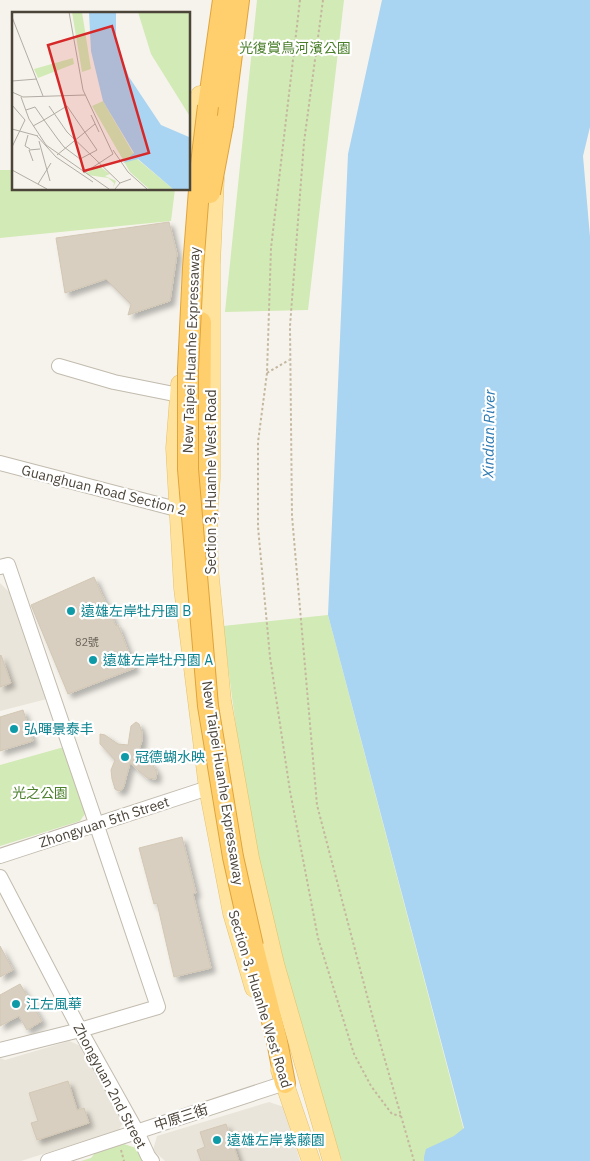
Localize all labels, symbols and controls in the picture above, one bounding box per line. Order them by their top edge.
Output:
inset map [12,12,190,190]
park label: 光復賞鳥河濱公園 [239,39,351,57]
street label: New Taipei Huanhe Expressaway [178,246,204,454]
street label: Section 3, Huanhe West Road [202,389,220,575]
water label: Xindian River [478,389,499,479]
street label: Guanghuan Road Section 2 [20,461,188,519]
place label: 遠雄左岸牡丹園 B [81,602,191,620]
marker: 遠雄左岸牡丹園 B [65,605,77,617]
house number: 82號 [75,635,99,649]
place label: 遠雄左岸牡丹園 A [103,651,213,669]
marker: 遠雄左岸牡丹園 A [87,654,99,666]
street label: New Taipei Huanhe Expressaway [198,680,248,886]
place label: 弘暉景泰丰 [24,720,94,738]
marker: 弘暉景泰丰 [8,723,20,735]
place label: 冠德蝴水映 [135,748,205,766]
marker: 冠德蝴水映 [119,751,131,763]
park label: 光之公園 [12,784,68,802]
street label: Zhongyuan 5th Street [37,792,172,852]
street label: Section 3, Huanhe West Road [224,908,296,1090]
place label: 江左風華 [26,995,82,1013]
marker: 江左風華 [10,998,22,1010]
street label: Zhongyuan 2nd Street [69,1020,151,1152]
street label: 中原三街 [152,1100,210,1134]
place label: 遠雄左岸紫藤園 [227,1131,325,1149]
marker: 遠雄左岸紫藤園 [211,1134,223,1146]

